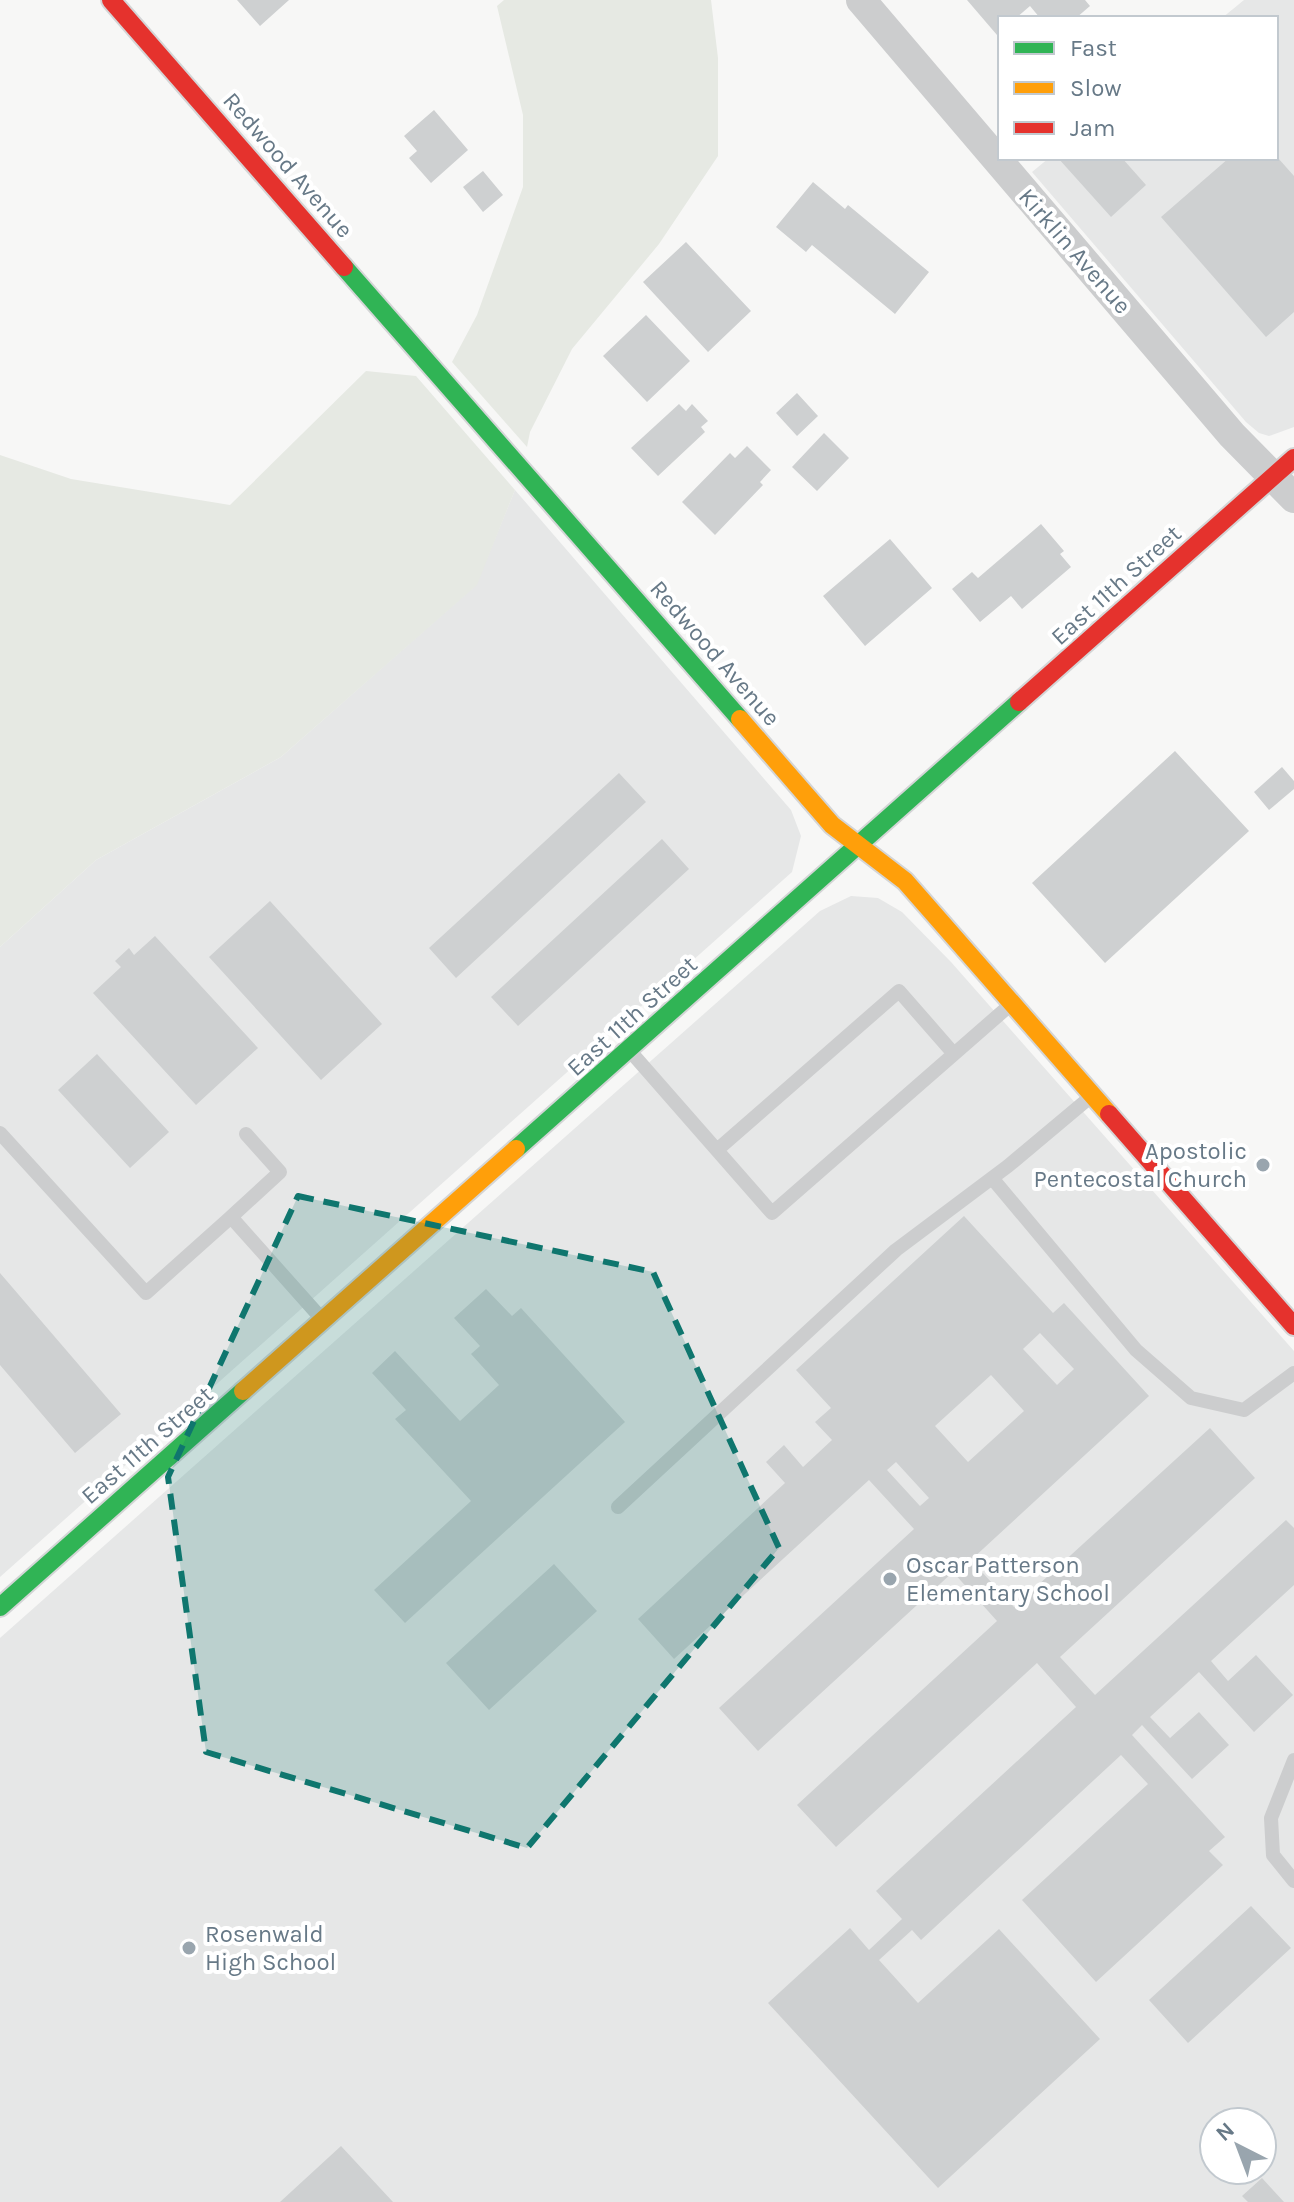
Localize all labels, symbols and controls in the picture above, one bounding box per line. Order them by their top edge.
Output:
legend [998,16,1278,160]
text: Fast [1070,34,1117,62]
text: Slow [1070,74,1122,102]
street label: Redwood Avenue [217,86,359,244]
text: Jam [1070,114,1115,142]
street label: Kirklin Avenue [1013,183,1137,319]
street label: East 11th Street [1045,519,1187,651]
street label: Redwood Avenue [644,574,786,732]
street label: East 11th Street [561,950,703,1082]
place label: Apostolic Pentecostal Church [1034,1137,1247,1193]
marker: Apostolic Pentecostal Church [1254,1156,1272,1174]
street label: East 11th Street [76,1380,218,1510]
place label: Oscar Patterson Elementary School [906,1551,1110,1607]
marker: Oscar Patterson Elementary School [881,1570,899,1588]
place label: Rosenwald High School [205,1920,336,1976]
marker: Rosenwald High School [180,1939,198,1957]
north arrow [1198,2106,1278,2186]
text: N [1211,2117,1240,2147]

